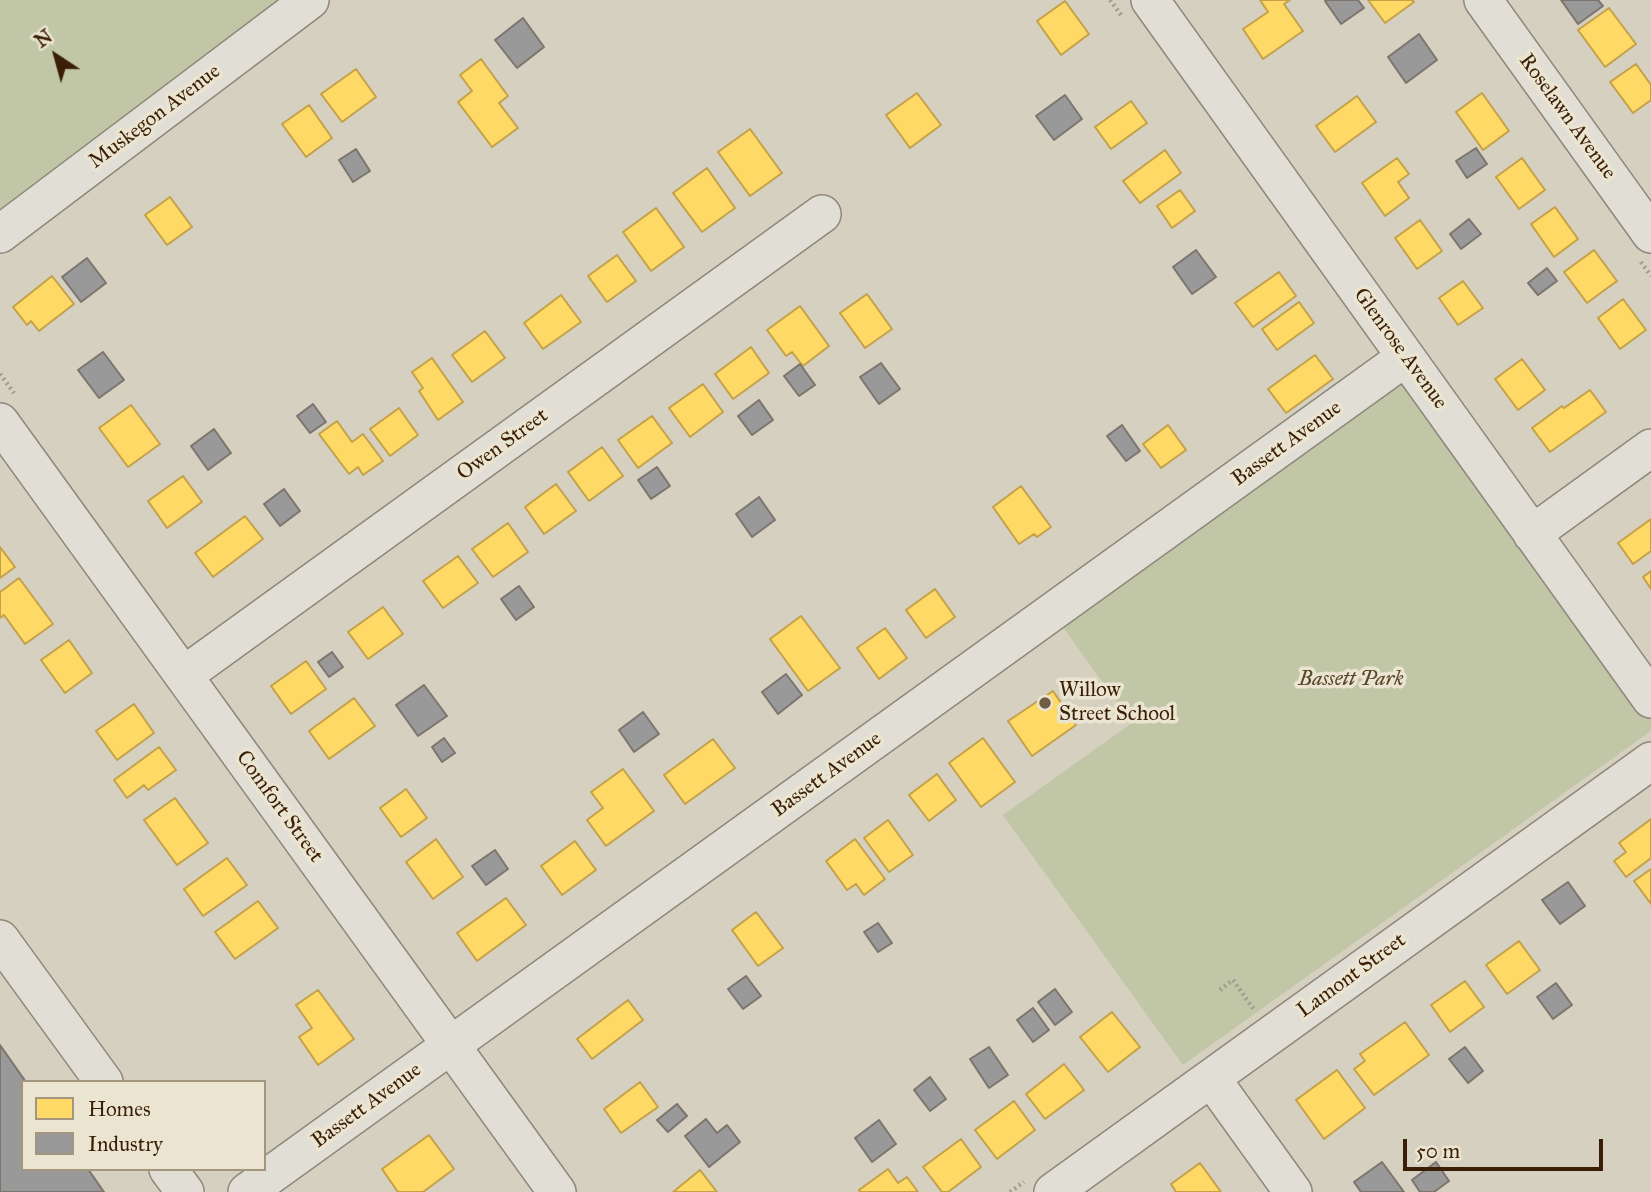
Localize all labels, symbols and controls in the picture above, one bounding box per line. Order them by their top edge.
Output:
north arrow [21,21,91,91]
text: N [30,25,57,53]
street label: Roselawn Avenue [1513,49,1621,185]
street label: Muskegon Avenue [84,59,226,175]
street label: Glenrose Avenue [1348,284,1452,414]
street label: Bassett Avenue [1227,396,1347,492]
street label: Owen Street [453,404,553,486]
park label: Bassett Park [1298,667,1404,693]
place label: Willow Street School [1059,678,1175,728]
marker: Willow Street School [1037,695,1053,711]
street label: Bassett Avenue [767,727,887,823]
street label: Comfort Street [230,746,328,868]
street label: Lamont Street [1293,928,1411,1024]
street label: Bassett Avenue [307,1058,427,1154]
legend [21,1080,266,1171]
text: Homes [88,1096,151,1122]
scale bar [1406,1126,1606,1170]
text: Industry [88,1131,163,1157]
text: 50 m [1416,1138,1460,1164]

